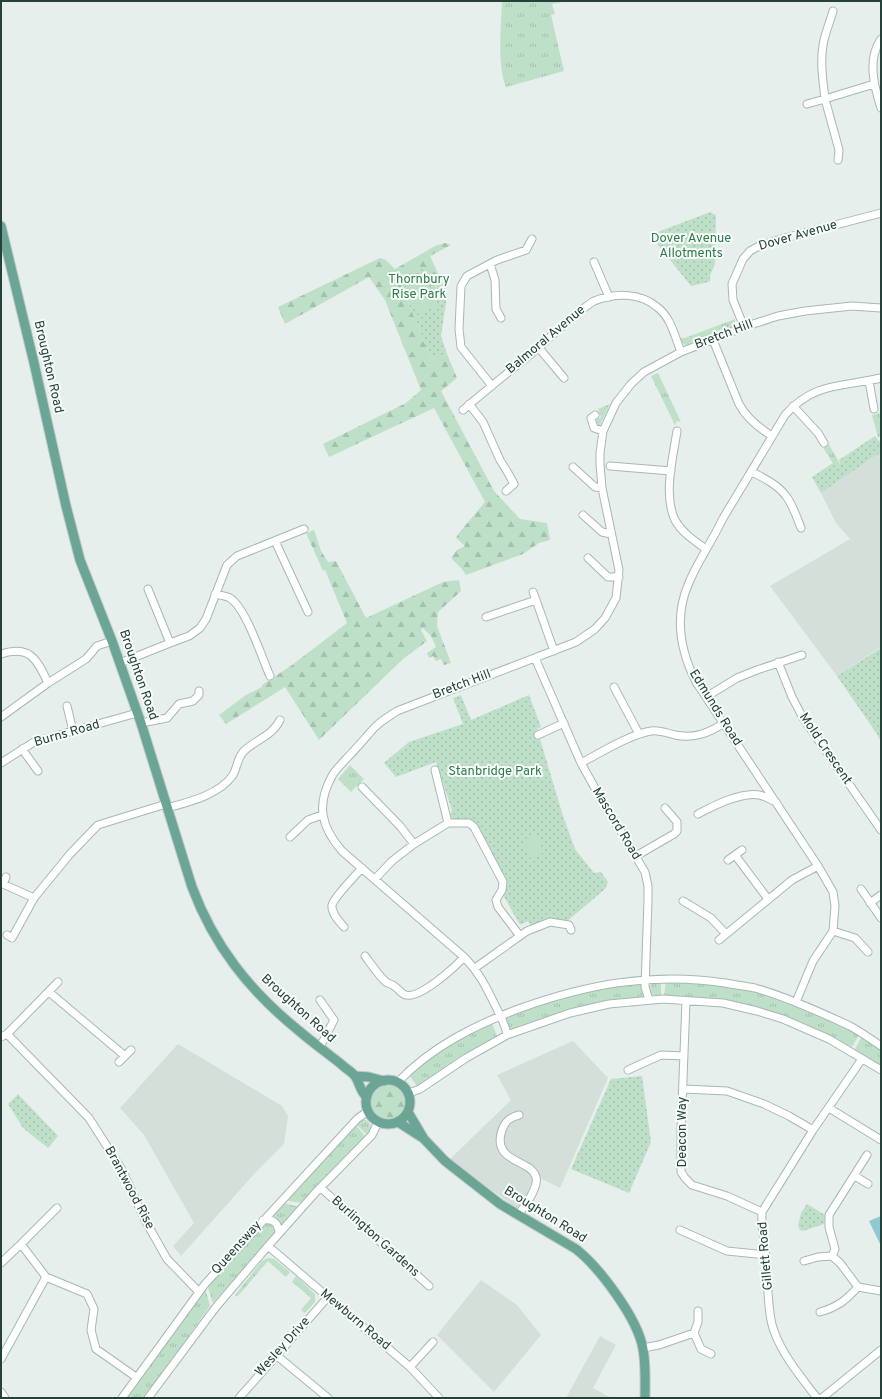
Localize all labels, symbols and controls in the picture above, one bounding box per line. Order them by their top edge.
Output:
street label: Dover Avenue [757,217,839,255]
park label: Dover Avenue Allotments [651,231,731,262]
park label: Thornbury Rise Park [388,272,450,303]
street label: Balmoral Avenue [503,302,589,378]
street label: Bretch Hill [693,317,755,353]
street label: Broughton Road [30,319,66,415]
street label: Broughton Road [115,628,161,722]
street label: Bretch Hill [431,667,493,703]
street label: Edmunds Road [685,667,745,749]
street label: Mold Crescent [795,710,855,788]
street label: Burns Road [32,717,102,751]
park label: Stanbridge Park [448,764,542,780]
street label: Mascord Road [588,785,644,863]
street label: Broughton Road [257,971,339,1047]
street label: Deacon Way [675,1096,691,1167]
street label: Brantwood Rise [100,1144,158,1232]
street label: Broughton Road [501,1183,589,1247]
street label: Burlington Gardens [328,1193,422,1281]
street label: Queensway [209,1218,266,1278]
street label: Gillett Road [755,1221,777,1291]
street label: Mewburn Road [317,1286,393,1354]
street label: Wesley Drive [252,1314,314,1380]

